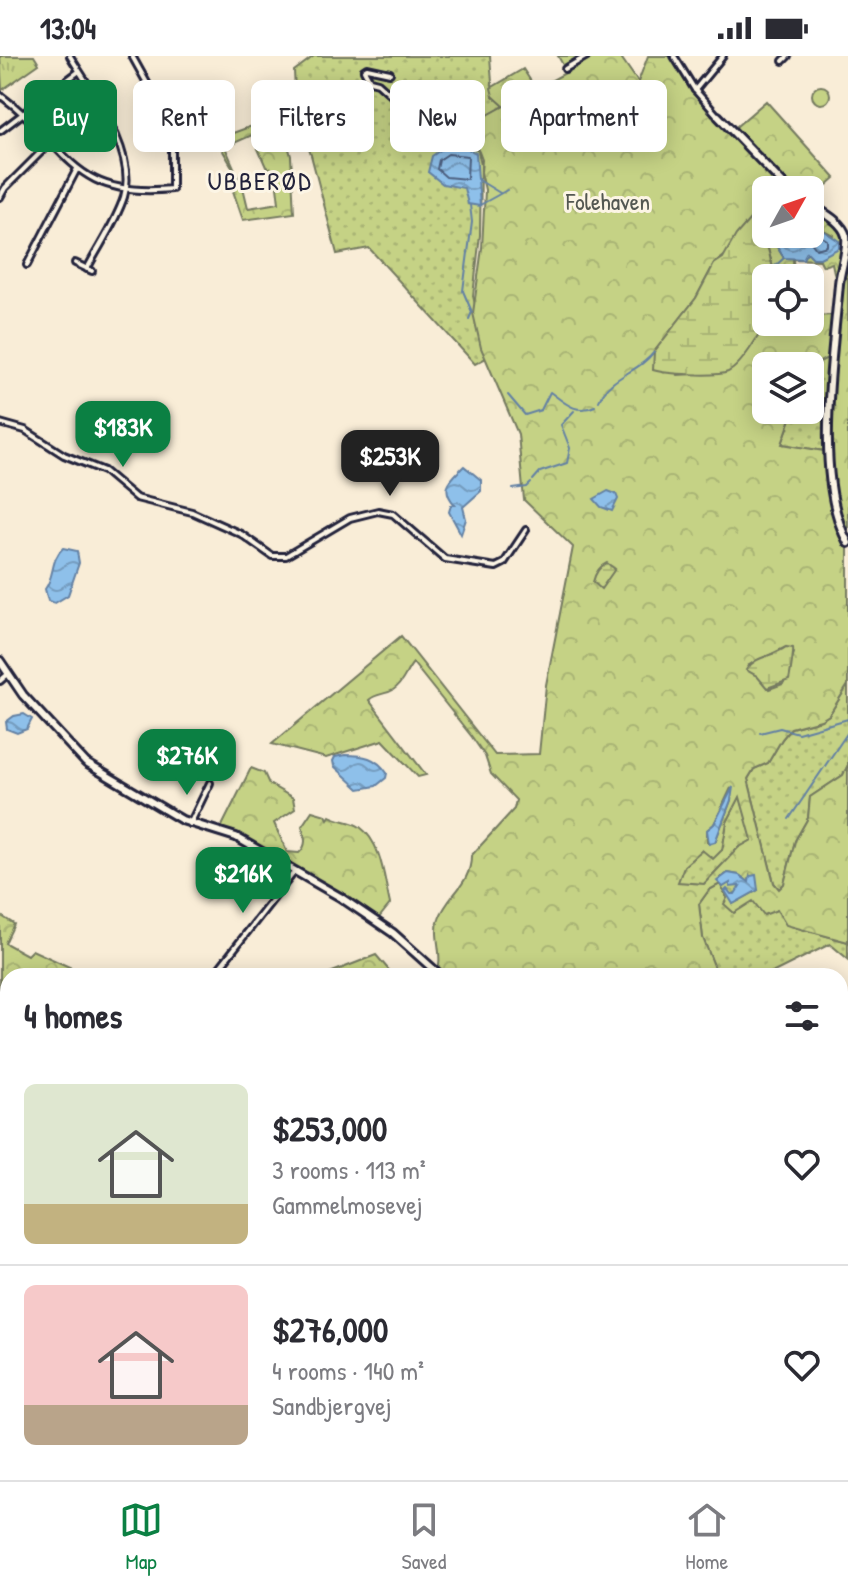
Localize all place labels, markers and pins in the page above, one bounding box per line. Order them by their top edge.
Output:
pin: $183K [67,401,179,469]
pin: $253K [334,430,446,498]
pin: $276K [131,729,243,797]
pin: $216K [187,847,299,915]

